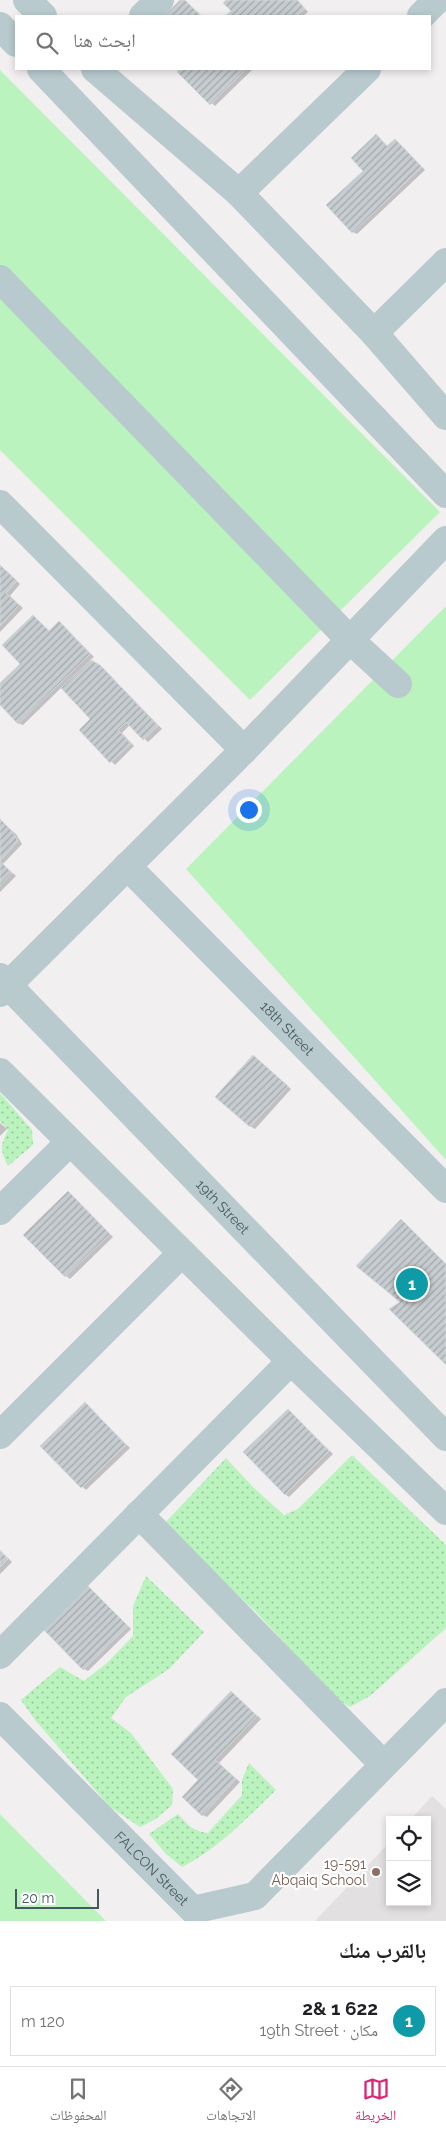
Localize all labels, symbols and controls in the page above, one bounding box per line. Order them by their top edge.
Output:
search box [15,15,431,70]
icon: search [33,29,61,57]
text: ابحث هنا [73,29,136,51]
your location [236,797,262,823]
street label: 18th Street [257,998,318,1059]
street label: 19th Street [193,1176,253,1237]
pin: 1 [396,1265,428,1303]
map controls [386,1816,431,1906]
button: locate [386,1816,431,1861]
street label: FALCON Street [111,1828,192,1909]
place label: 19-591 Abqaiq School [272,1856,366,1888]
button: layers [386,1861,431,1906]
marker: 19-591 Abqaiq School [370,1866,382,1878]
scale bar [15,1886,99,1909]
text: 20 m [22,1890,54,1906]
text: بالقرب منك [339,1938,426,1963]
text: 622 1 &2 [302,1997,378,2019]
text: 120 m [21,2012,65,2031]
text: 1 [405,2012,413,2031]
text: مكان · 19th Street [259,2021,378,2040]
tab: المحفوظات [50,2075,107,2129]
tab: الاتجاهات [206,2075,256,2129]
tab: الخريطة [355,2075,396,2129]

